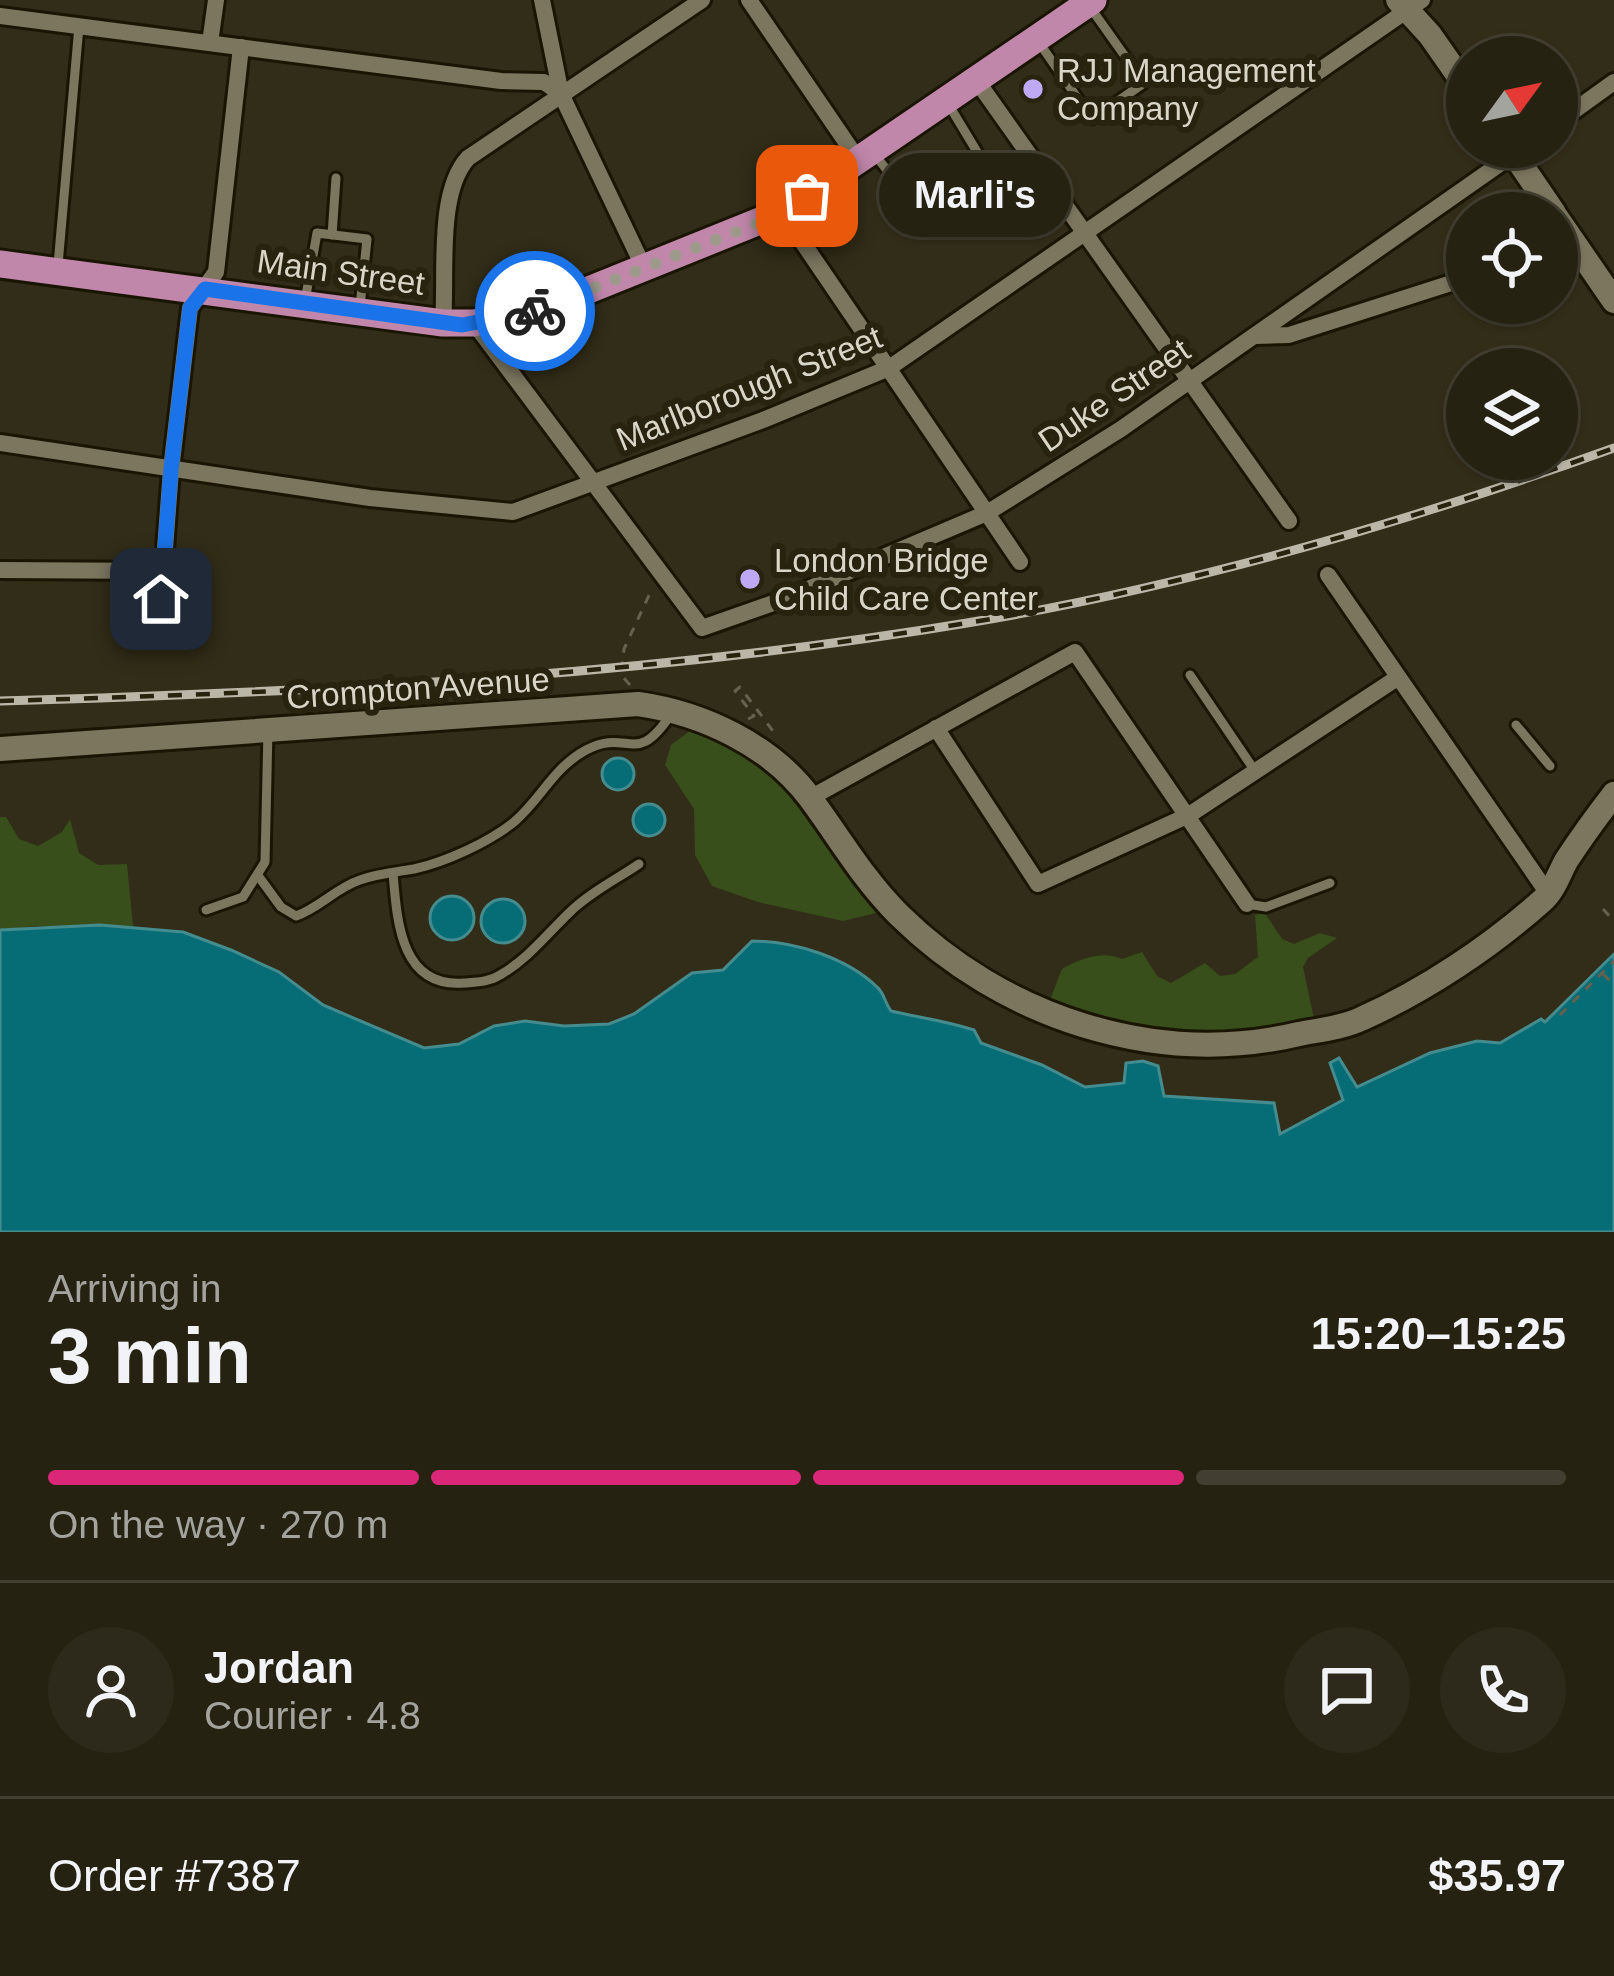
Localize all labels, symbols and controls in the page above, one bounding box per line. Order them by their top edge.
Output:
north arrow [1446,36,1578,168]
map controls [1446,36,1578,480]
place label: RJJ Management Company [1057,52,1316,127]
marker: RJJ Management Company [1020,76,1046,102]
pin [756,145,858,247]
callout: Marli's [879,154,1071,238]
icon: bag [774,163,840,229]
text: Marli's [914,173,1036,216]
button: locate [1446,192,1578,324]
street label: Main Street [255,242,427,302]
courier [475,251,595,371]
icon: bike [502,278,568,344]
street label: Marlborough Street [611,318,887,458]
street label: Duke Street [1031,331,1197,459]
button: layers [1446,348,1578,480]
place label: London Bridge Child Care Center [774,542,1038,617]
pin [110,548,212,650]
icon: home [128,566,194,632]
marker: London Bridge Child Care Center [737,566,763,592]
street label: Crompton Avenue [285,660,551,716]
text: Arriving in [48,1267,221,1310]
text: 15:20–15:25 [1311,1308,1566,1359]
text: 3 min [48,1312,252,1400]
text: On the way · 270 m [48,1503,388,1546]
button: person [48,1627,174,1753]
button: chat [1284,1627,1410,1753]
button: phone [1440,1627,1566,1753]
text: Jordan [204,1642,354,1693]
text: Courier · 4.8 [204,1694,421,1737]
text: Order #7387 [48,1850,301,1901]
text: $35.97 [1428,1850,1566,1901]

